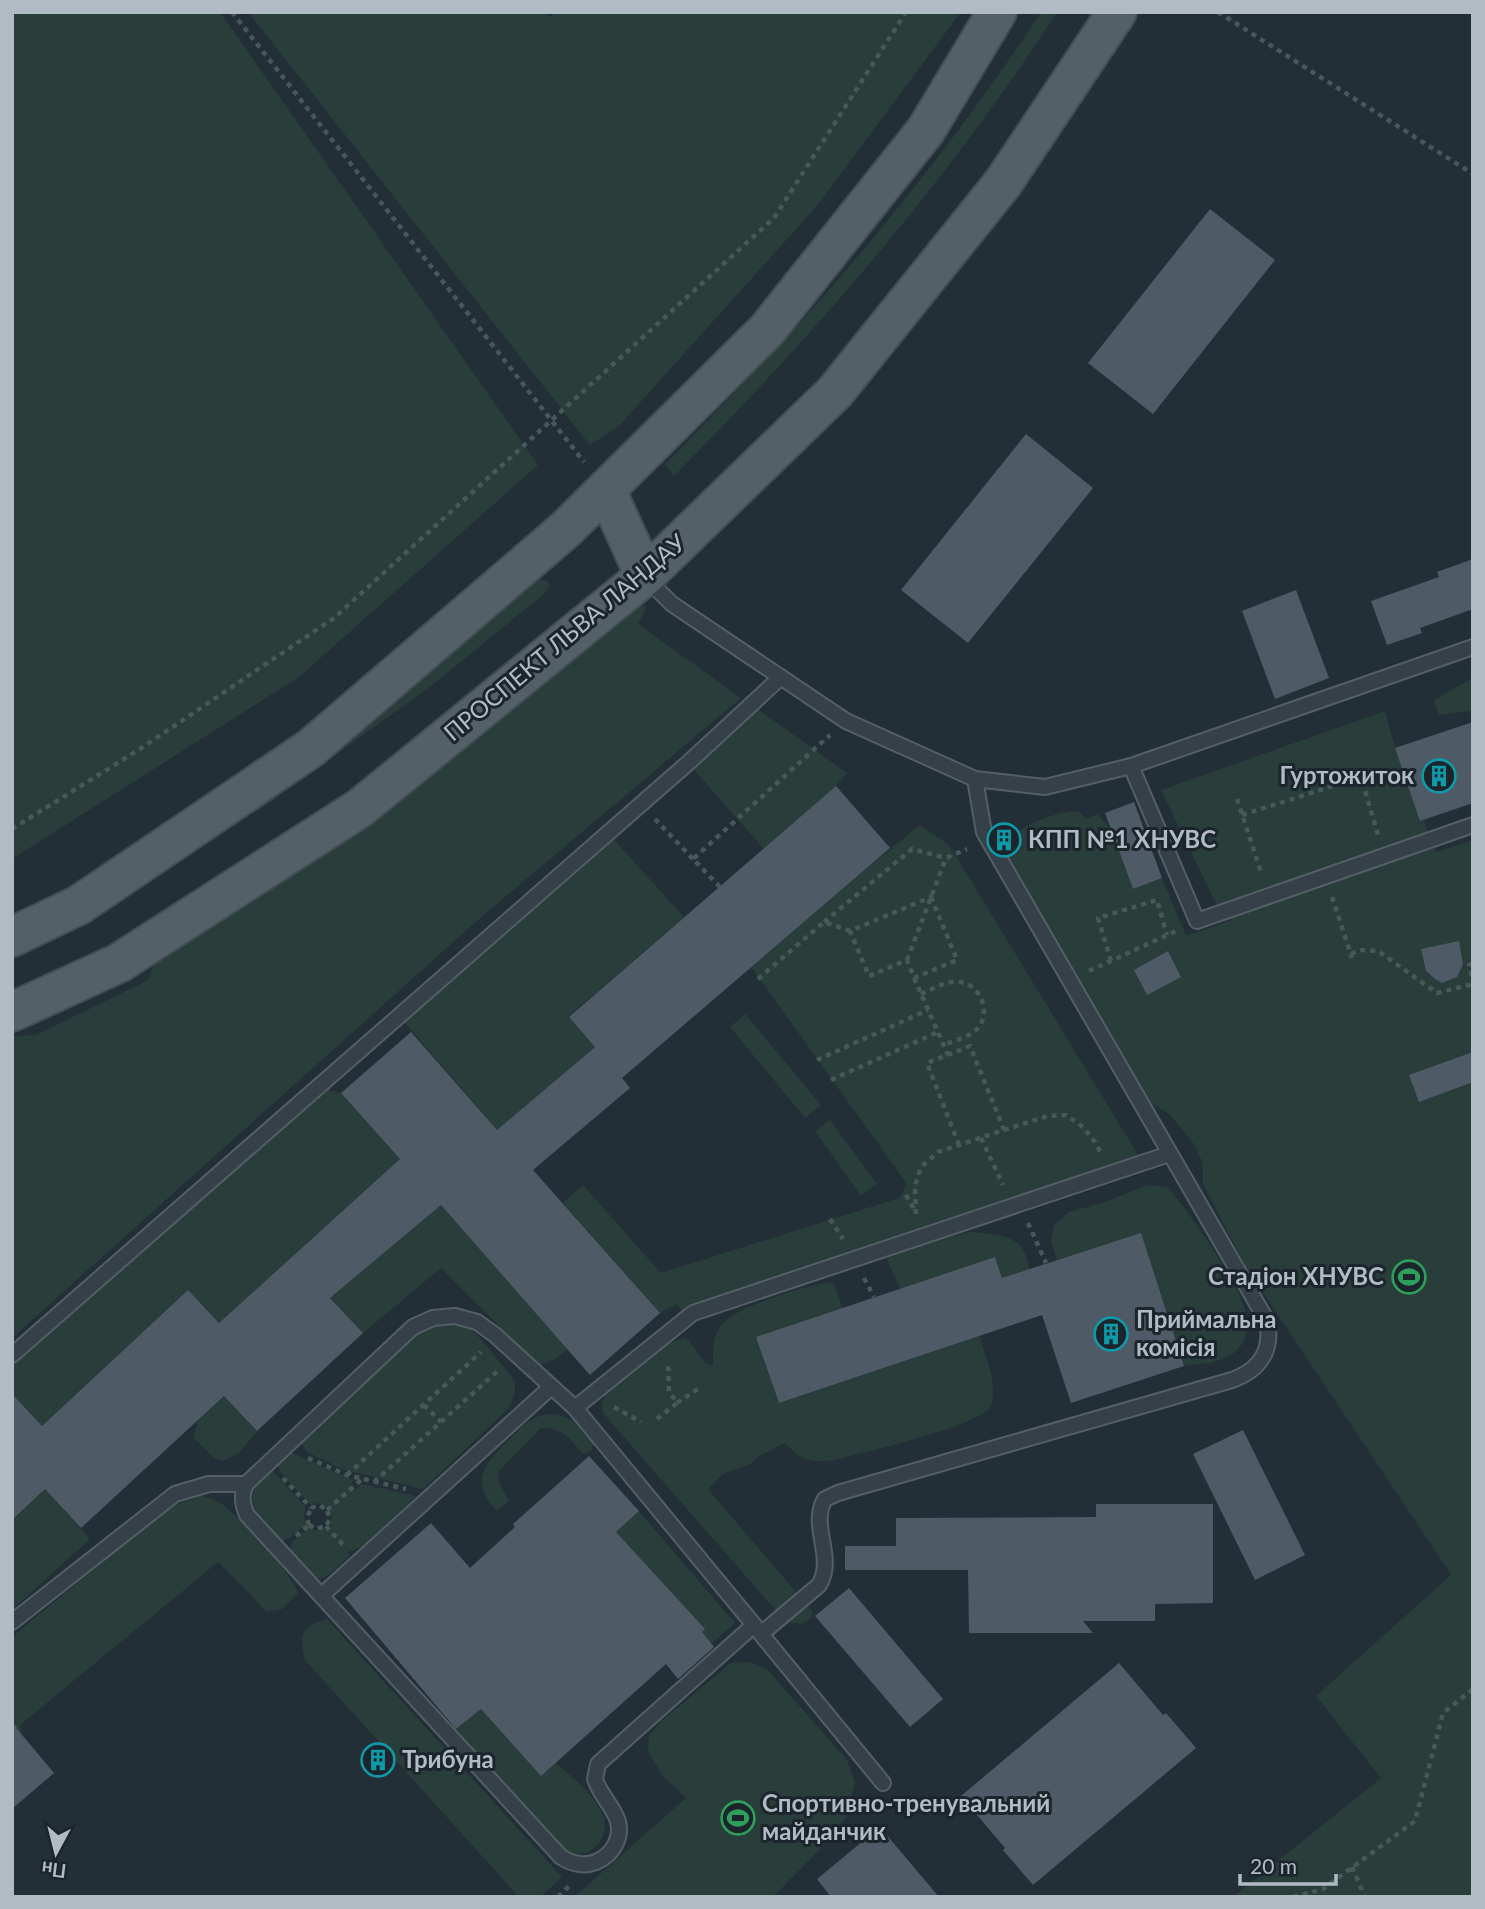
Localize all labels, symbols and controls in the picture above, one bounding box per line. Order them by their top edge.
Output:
street label: ПРОСПЕКТ ЛЬВА ЛАНДАУ [437,527,691,746]
building icon: Гуртожиток [1420,757,1458,795]
place label: Гуртожиток [1280,760,1414,789]
building icon: КПП №1 ХНУВС [985,821,1023,859]
place label: КПП №1 ХНУВС [1028,824,1216,853]
sports icon: Стадіон ХНУВС [1390,1258,1428,1296]
place label: Стадіон ХНУВС [1208,1261,1384,1290]
place label: Приймальна комісія [1136,1304,1277,1361]
building icon: Приймальна комісія [1092,1315,1130,1353]
building icon: Трибуна [359,1741,397,1779]
place label: Трибуна [402,1744,494,1773]
place label: Спортивно-тренувальний майданчик [762,1788,1050,1845]
sports icon: Спортивно-тренувальний майданчик [719,1799,757,1837]
north arrow [21,1818,91,1888]
scale bar [1240,1842,1336,1886]
text: 20 m [1250,1853,1297,1878]
text: Пн [40,1857,68,1883]

